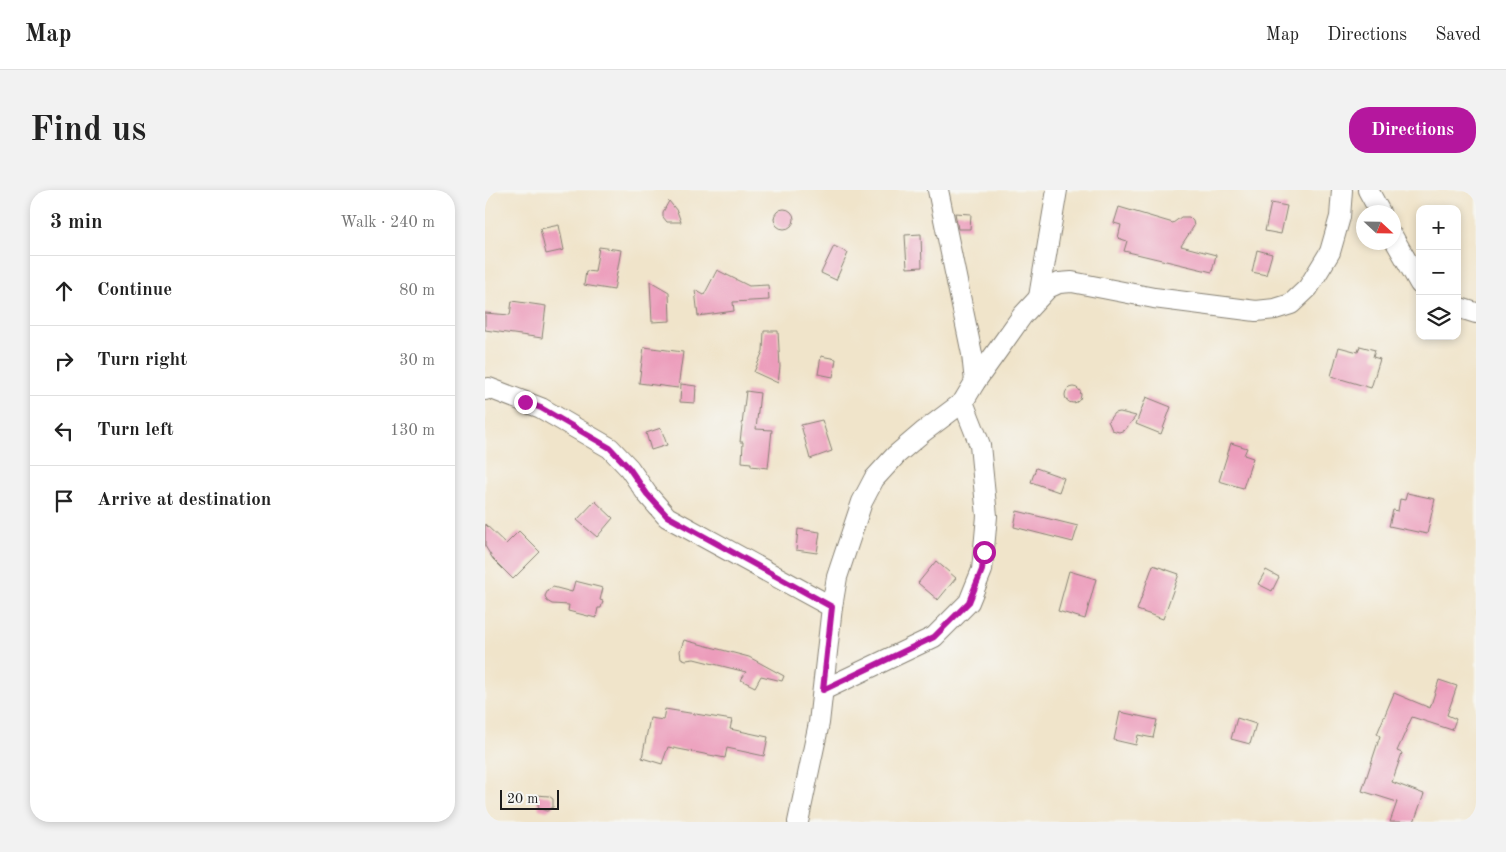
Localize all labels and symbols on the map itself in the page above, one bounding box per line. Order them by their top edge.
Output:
north arrow [1356,205,1401,250]
route end [514,391,537,414]
route start [973,541,996,564]
scale bar [500,787,559,810]

